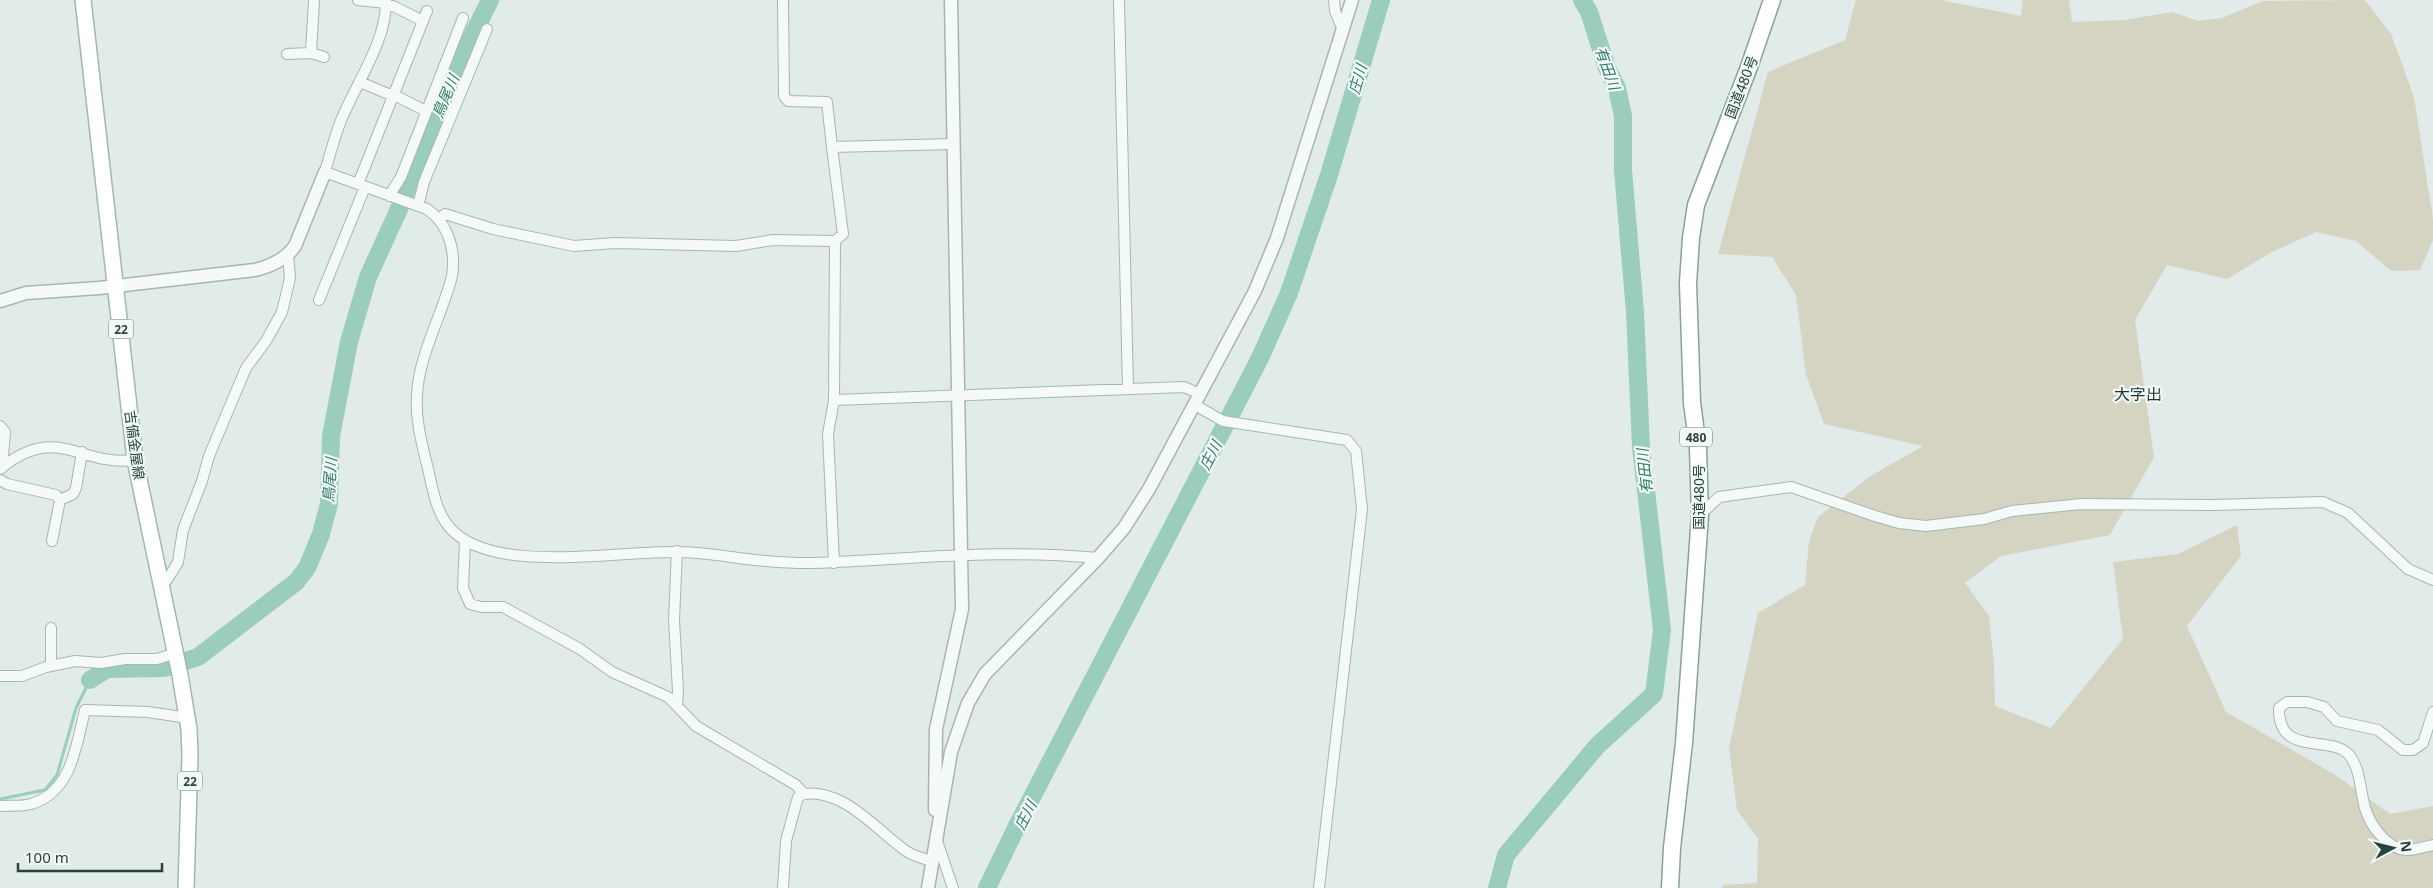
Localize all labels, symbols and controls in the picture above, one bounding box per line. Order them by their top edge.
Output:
water label: 有田川 [1591,43,1626,94]
street label: 国道480号 [1720,53,1762,121]
water label: 庄川 [1343,60,1371,96]
water label: 鳥尾川 [427,70,464,121]
road number: 22 [108,320,134,338]
district label: 大字出 [2114,383,2162,405]
street label: 吉備金屋線 [121,409,149,481]
road number: 480 [1680,428,1712,447]
water label: 庄川 [1194,435,1227,473]
water label: 有田川 [1631,446,1656,494]
water label: 鳥尾川 [317,455,341,503]
street label: 国道480号 [1689,464,1708,530]
road number: 22 [178,771,202,790]
water label: 庄川 [1009,795,1042,833]
north arrow [2368,823,2418,873]
scale bar [18,840,161,872]
text: N [2396,840,2417,853]
text: 100 m [25,847,69,867]

